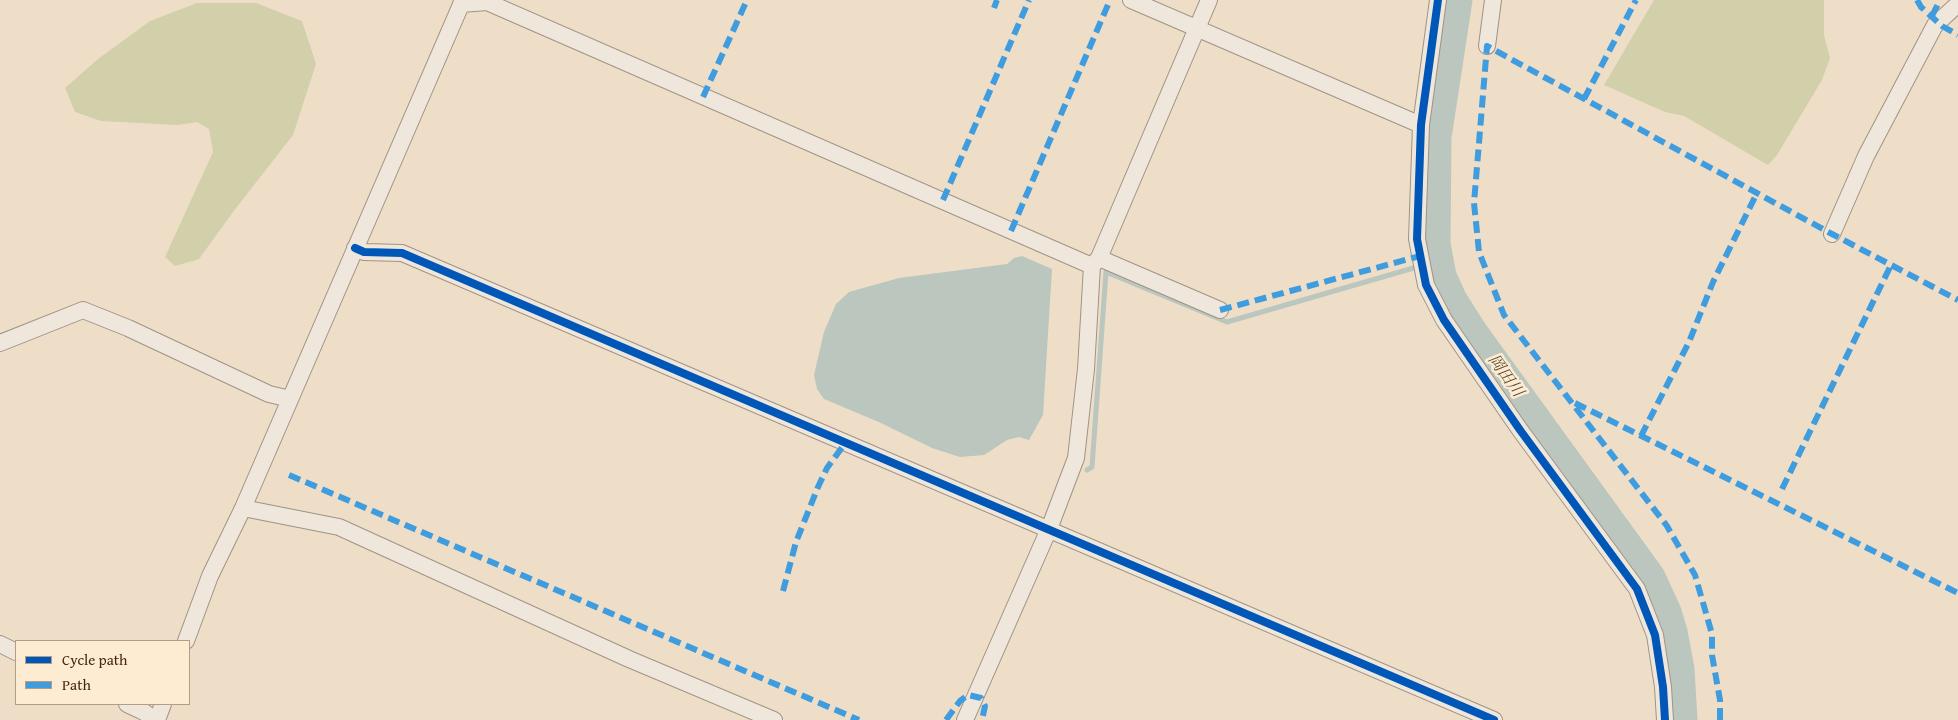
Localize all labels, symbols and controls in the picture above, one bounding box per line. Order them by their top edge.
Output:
water label: 岡田川 [1483,351,1527,401]
legend [15,640,190,705]
text: Cycle path [62,649,128,670]
text: Path [62,674,91,695]

